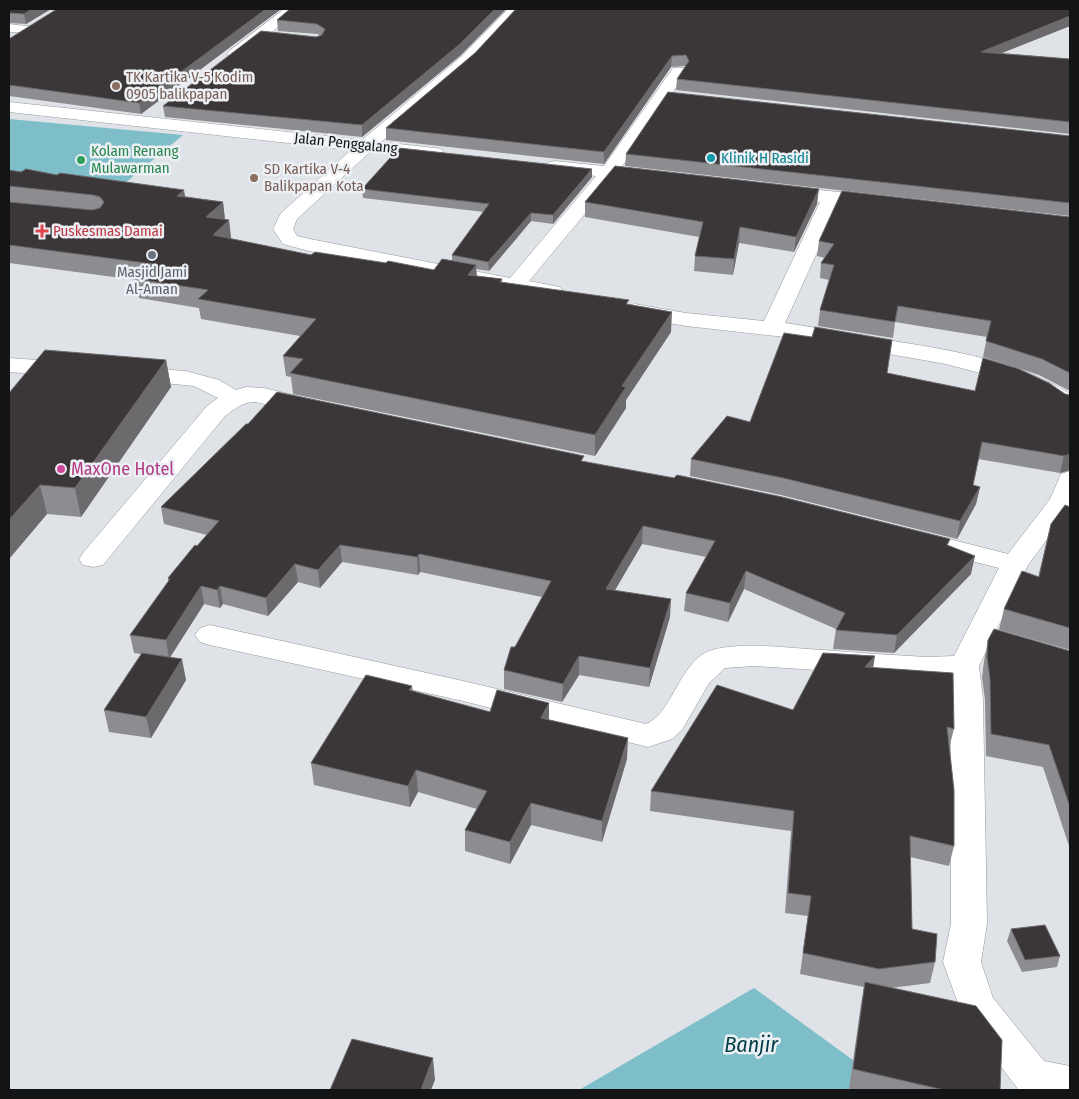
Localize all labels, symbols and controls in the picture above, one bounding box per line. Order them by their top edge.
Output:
place label: TK Kartika V-5 Kodim 0905 balikpapan [126,68,253,103]
marker: TK Kartika V-5 Kodim 0905 balikpapan [110,80,122,92]
street label: Jalan Penggalang [293,129,399,157]
place label: Kolam Renang Mulawarman [91,142,178,177]
place label: Klinik H Rasidi [721,149,809,167]
marker: Klinik H Rasidi [705,152,717,164]
marker: Kolam Renang Mulawarman [75,154,87,166]
place label: SD Kartika V-4 Balikpapan Kota [264,160,364,195]
marker: SD Kartika V-4 Balikpapan Kota [248,172,260,184]
place label: Puskesmas Damai [53,222,163,240]
marker: Puskesmas Damai [35,224,49,238]
marker: Masjid Jami Al-Aman [146,249,158,261]
place label: Masjid Jami Al-Aman [117,263,187,298]
place label: MaxOne Hotel [71,458,174,480]
marker: MaxOne Hotel [55,463,67,475]
water label: Banjir [724,1031,779,1058]

